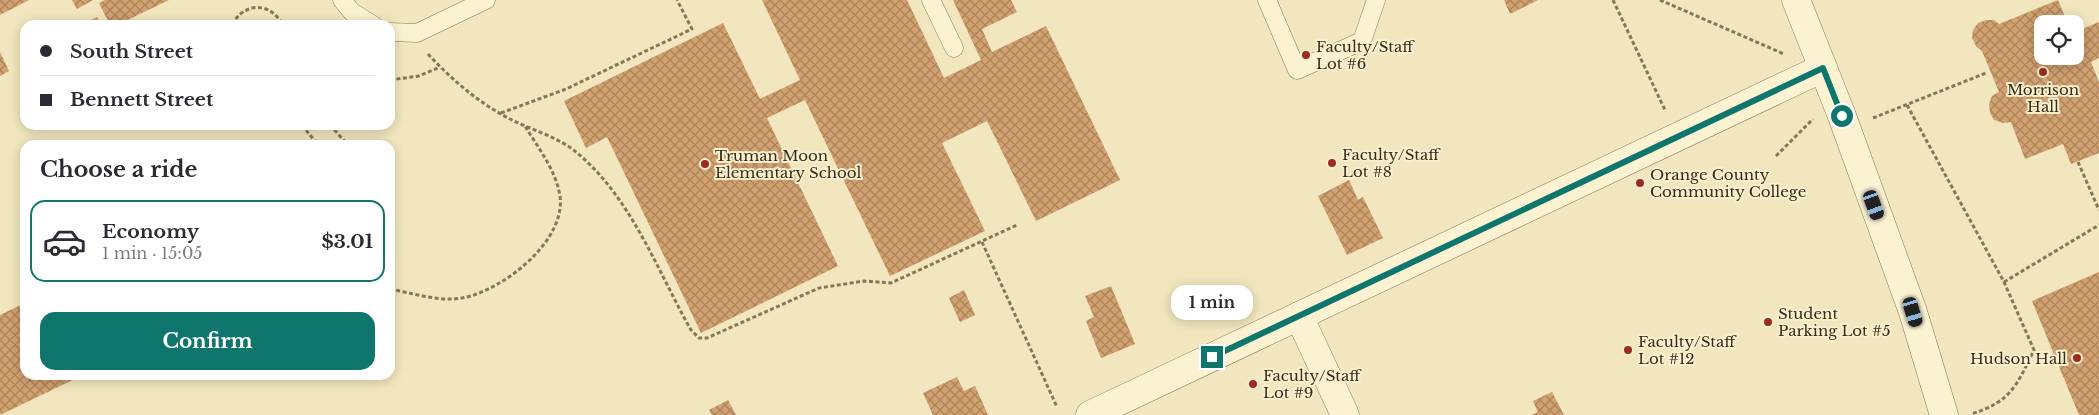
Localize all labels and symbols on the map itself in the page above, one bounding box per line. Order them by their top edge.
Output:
place label: Faculty/Staff Lot #6 [1316,37,1415,73]
marker: Faculty/Staff Lot #6 [1300,49,1312,61]
marker: Morrison Hall [2037,66,2049,78]
place label: Morrison Hall [2007,80,2079,116]
route start [1831,105,1853,127]
place label: Faculty/Staff Lot #8 [1342,145,1441,181]
place label: Truman Moon Elementary School [715,146,862,182]
marker: Faculty/Staff Lot #8 [1326,157,1338,169]
marker: Truman Moon Elementary School [699,158,711,170]
place label: Orange County Community College [1650,165,1806,201]
marker: Orange County Community College [1634,177,1646,189]
car [1861,188,1886,222]
callout: 1 min [1171,284,1253,320]
car [1901,295,1924,329]
place label: Student Parking Lot #5 [1778,304,1891,340]
marker: Student Parking Lot #5 [1762,316,1774,328]
place label: Faculty/Staff Lot #12 [1638,332,1737,368]
marker: Faculty/Staff Lot #12 [1622,344,1634,356]
route end [1201,346,1223,368]
place label: Hudson Hall [1970,349,2067,368]
marker: Hudson Hall [2071,352,2083,364]
place label: Faculty/Staff Lot #9 [1263,366,1362,402]
marker: Faculty/Staff Lot #9 [1247,378,1259,390]

